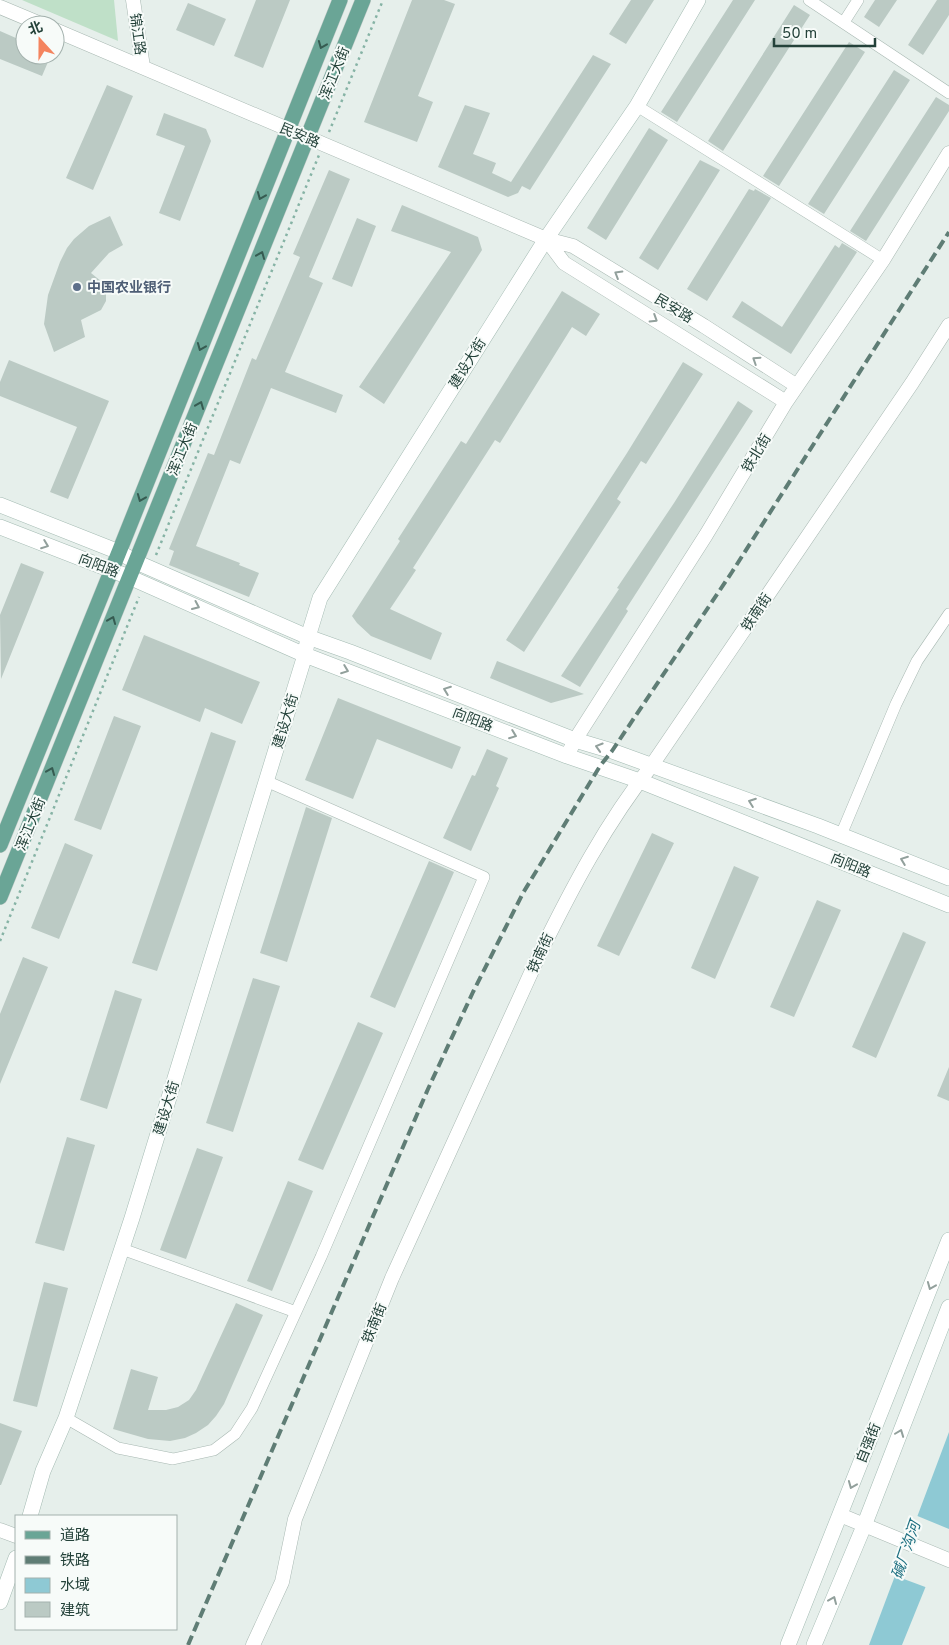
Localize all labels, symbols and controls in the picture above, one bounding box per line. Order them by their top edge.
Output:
street label: 锦江路 [125,12,148,56]
north arrow [15,15,65,65]
scale bar [774,15,875,47]
text: 北 [26,19,45,40]
text: 50 m [782,25,817,44]
one-way arrow [317,40,328,49]
street label: 浑江大街 [317,44,354,103]
street label: 民安路 [277,120,322,152]
one-way arrow [257,191,267,200]
one-way arrow [255,251,265,260]
one-way arrow [615,270,624,280]
place label: 中国农业银行 [87,280,171,297]
marker: 中国农业银行 [71,281,83,293]
street label: 民安路 [651,291,696,327]
one-way arrow [648,313,657,322]
street label: 建设大街 [446,336,490,392]
one-way arrow [197,342,207,351]
one-way arrow [752,357,762,366]
one-way arrow [194,401,204,410]
street label: 浑江大街 [165,420,202,479]
street label: 铁北街 [738,431,775,476]
one-way arrow [137,493,147,502]
one-way arrow [41,539,49,549]
street label: 向阳路 [76,551,121,582]
street label: 铁南街 [738,591,776,635]
one-way arrow [191,600,200,611]
one-way arrow [106,616,116,625]
one-way arrow [340,664,349,674]
one-way arrow [443,686,452,696]
street label: 建设大街 [270,692,303,751]
street label: 向阳路 [450,705,495,736]
one-way arrow [508,729,517,739]
one-way arrow [595,743,603,753]
one-way arrow [45,767,55,776]
street label: 浑江大街 [13,795,50,854]
one-way arrow [748,798,757,808]
street label: 向阳路 [828,851,873,882]
one-way arrow [900,856,908,866]
street label: 铁南街 [525,931,558,976]
street label: 建设大街 [151,1079,184,1138]
one-way arrow [926,1281,936,1289]
street label: 铁南街 [360,1301,391,1346]
street label: 自强街 [854,1421,885,1466]
one-way arrow [894,1429,904,1438]
one-way arrow [847,1481,857,1489]
legend [15,1515,178,1630]
water label: 碱厂沟河 [889,1516,927,1582]
text: 道路 [60,1527,90,1546]
text: 铁路 [60,1552,90,1571]
text: 水域 [60,1577,90,1596]
one-way arrow [826,1596,837,1605]
text: 建筑 [60,1602,90,1621]

